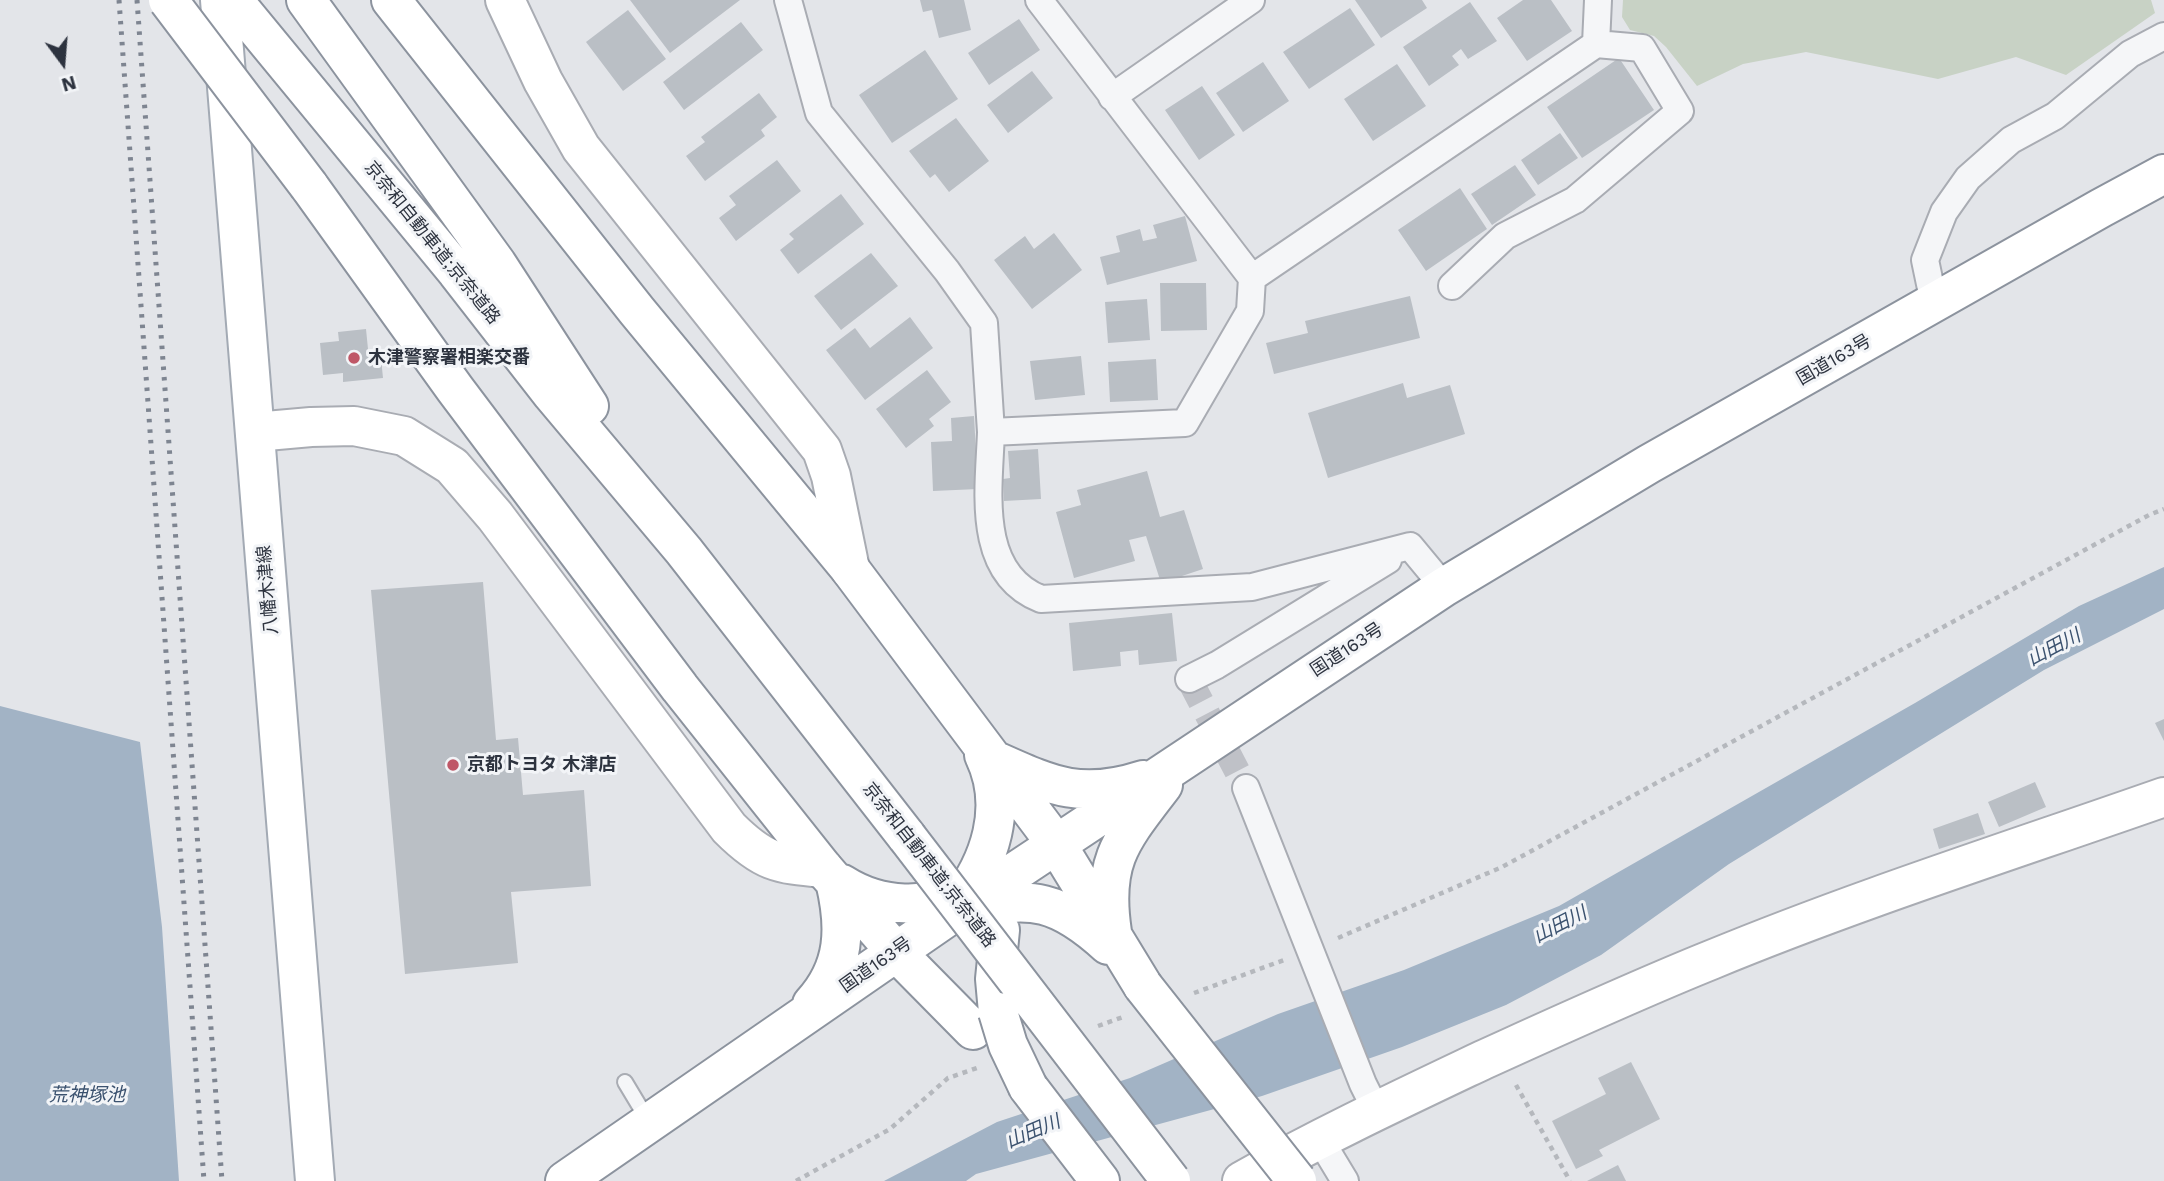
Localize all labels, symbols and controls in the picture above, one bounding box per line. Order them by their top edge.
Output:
north arrow [28,28,98,98]
text: N [59,71,79,97]
street label: 京奈和自動車道;京奈道路 [360,157,504,329]
street label: 国道163号 [1793,330,1875,390]
place label: 木津警察署相楽交番 [368,347,530,369]
marker: 木津警察署相楽交番 [346,350,362,366]
street label: 八幡木津線 [253,544,283,636]
street label: 国道163号 [1307,618,1387,682]
water label: 山田川 [2023,625,2085,671]
place label: 京都トヨタ 木津店 [467,754,616,776]
marker: 京都トヨタ 木津店 [445,757,461,773]
street label: 京奈和自動車道;京奈道路 [858,778,1000,952]
water label: 山田川 [1529,902,1591,948]
street label: 国道163号 [836,933,916,997]
water label: 荒神塚池 [49,1084,125,1106]
water label: 山田川 [1002,1110,1064,1154]

